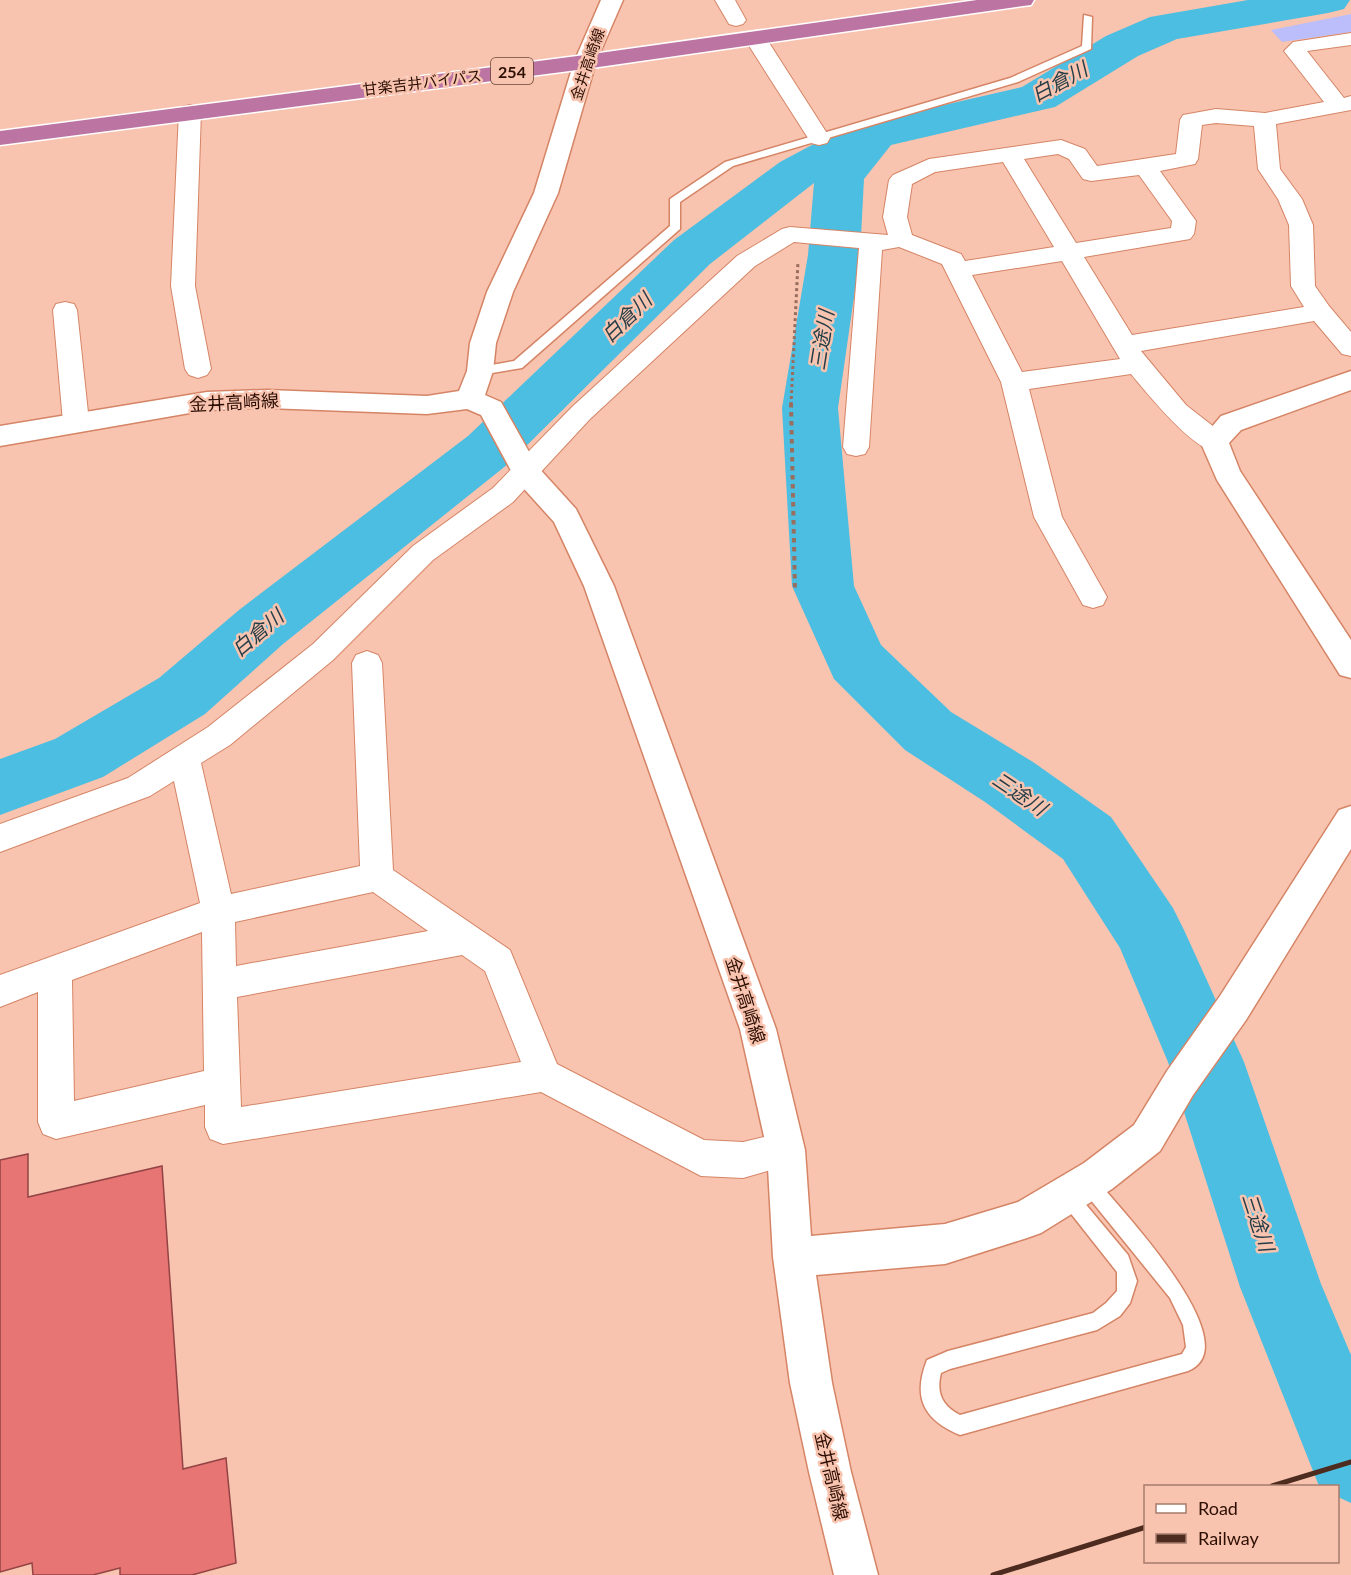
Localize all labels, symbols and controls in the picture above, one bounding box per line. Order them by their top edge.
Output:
street label: 金井高崎線 [566,26,608,102]
water label: 白倉川 [1027,55,1093,106]
road number: 254 [491,58,533,84]
street label: 甘楽吉井バイパス [361,66,483,98]
water label: 白倉川 [596,286,657,346]
water label: 三途川 [804,307,838,372]
street label: 金井高崎線 [188,389,280,415]
water label: 白倉川 [226,602,289,660]
water label: 三途川 [988,766,1053,821]
street label: 金井高崎線 [722,954,770,1046]
water label: 三途川 [1238,1190,1280,1256]
street label: 金井高崎線 [811,1430,853,1522]
legend [1144,1485,1339,1563]
text: Road [1198,1497,1238,1519]
text: Railway [1198,1527,1259,1549]

